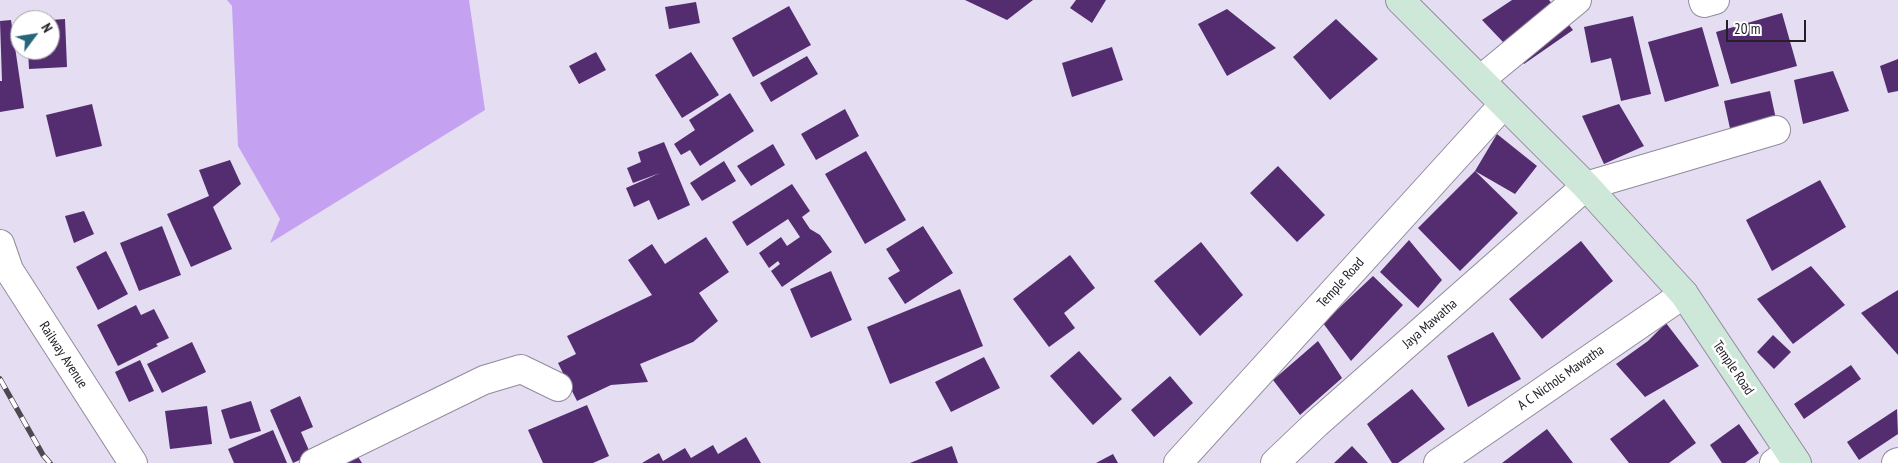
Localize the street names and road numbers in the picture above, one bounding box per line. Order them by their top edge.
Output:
street label: Temple Road [1314,254,1368,312]
street label: Jaya Mawatha [1399,296,1461,352]
street label: Railway Avenue [35,319,91,391]
street label: Temple Road [1709,338,1757,398]
street label: A C Nichols Mawatha [1515,342,1607,414]

